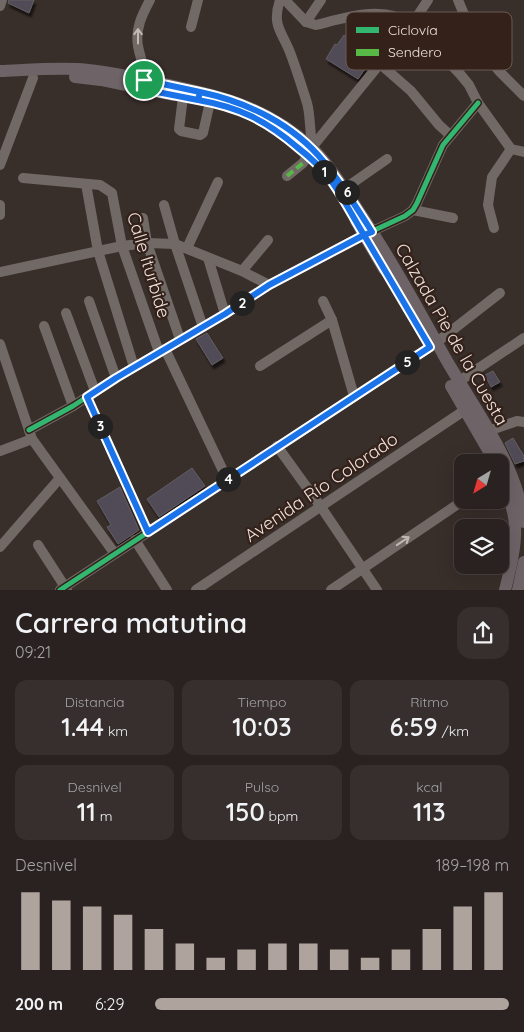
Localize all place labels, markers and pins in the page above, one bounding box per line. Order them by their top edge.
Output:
pin [123,59,165,101]
pin: 1 [312,160,336,184]
pin: 6 [334,180,360,204]
pin: 2 [230,290,254,316]
pin: 5 [394,350,420,374]
pin: 3 [88,414,112,438]
pin: 4 [216,466,240,492]

